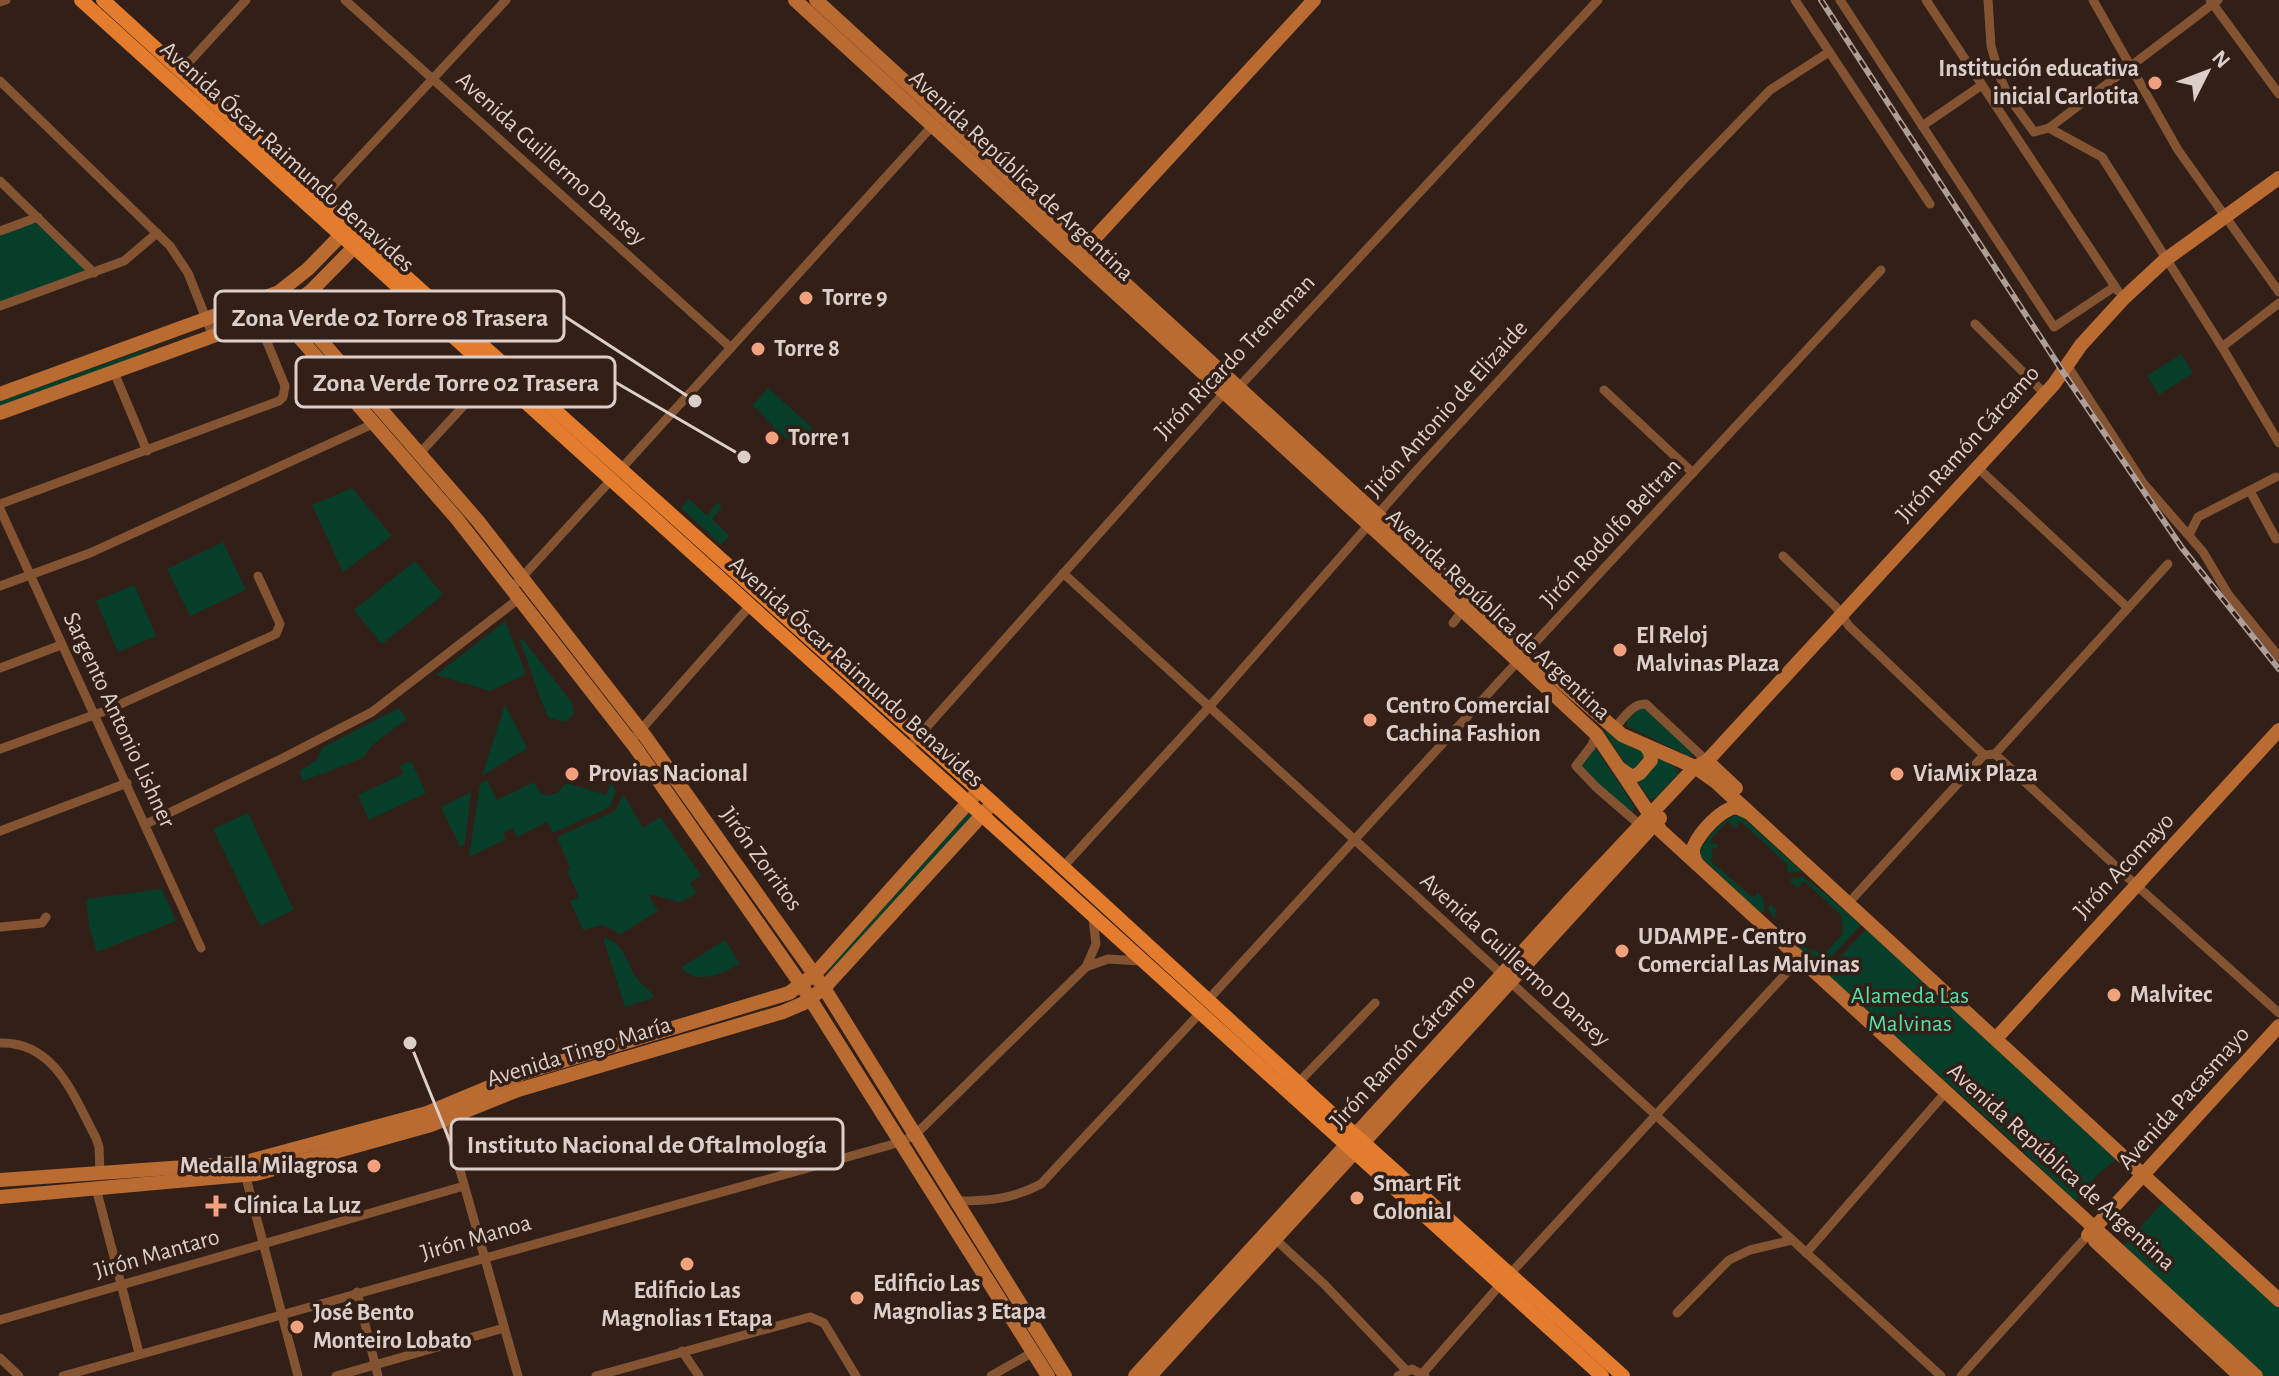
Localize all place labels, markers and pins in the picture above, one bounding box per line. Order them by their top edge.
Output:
place label: Institución educativa inicial Carlotita [1938,57,2139,109]
marker: Institución educativa inicial Carlotita [2146,74,2164,92]
place label: Torre 9 [822,286,888,310]
marker: Torre 9 [797,289,815,307]
callout: Zona Verde 02 Torre 08 Trasera [215,291,564,341]
place label: Torre 8 [774,337,840,361]
marker: Torre 8 [749,340,767,358]
callout: Zona Verde Torre 02 Trasera [296,357,615,407]
place label: Torre 1 [788,426,851,450]
marker: Torre 1 [763,429,781,447]
place label: El Reloj Malvinas Plaza [1636,624,1780,676]
marker: El Reloj Malvinas Plaza [1611,641,1629,659]
place label: Centro Comercial Cachina Fashion [1386,694,1550,746]
marker: Centro Comercial Cachina Fashion [1361,711,1379,729]
place label: Provias Nacional [588,762,748,786]
place label: ViaMix Plaza [1913,762,2038,786]
marker: Provias Nacional [563,765,581,783]
marker: ViaMix Plaza [1888,765,1906,783]
place label: UDAMPE - Centro Comercial Las Malvinas [1638,925,1860,977]
marker: UDAMPE - Centro Comercial Las Malvinas [1613,942,1631,960]
place label: Malvitec [2130,983,2212,1007]
marker: Malvitec [2105,986,2123,1004]
callout: Instituto Nacional de Oftalmología [451,1119,843,1169]
place label: Medalla Milagrosa [180,1154,358,1178]
marker: Medalla Milagrosa [365,1157,383,1175]
place label: Smart Fit Colonial [1373,1172,1461,1224]
marker: Smart Fit Colonial [1348,1189,1366,1207]
place label: Clínica La Luz [234,1194,361,1218]
marker: Clínica La Luz [205,1195,227,1217]
marker: Edificio Las Magnolias 1 Etapa [678,1255,696,1273]
place label: Edificio Las Magnolias 3 Etapa [873,1272,1046,1324]
place label: Edificio Las Magnolias 1 Etapa [601,1279,773,1331]
marker: Edificio Las Magnolias 3 Etapa [848,1289,866,1307]
place label: José Bento Monteiro Lobato [313,1301,472,1353]
marker: José Bento Monteiro Lobato [288,1318,306,1336]

